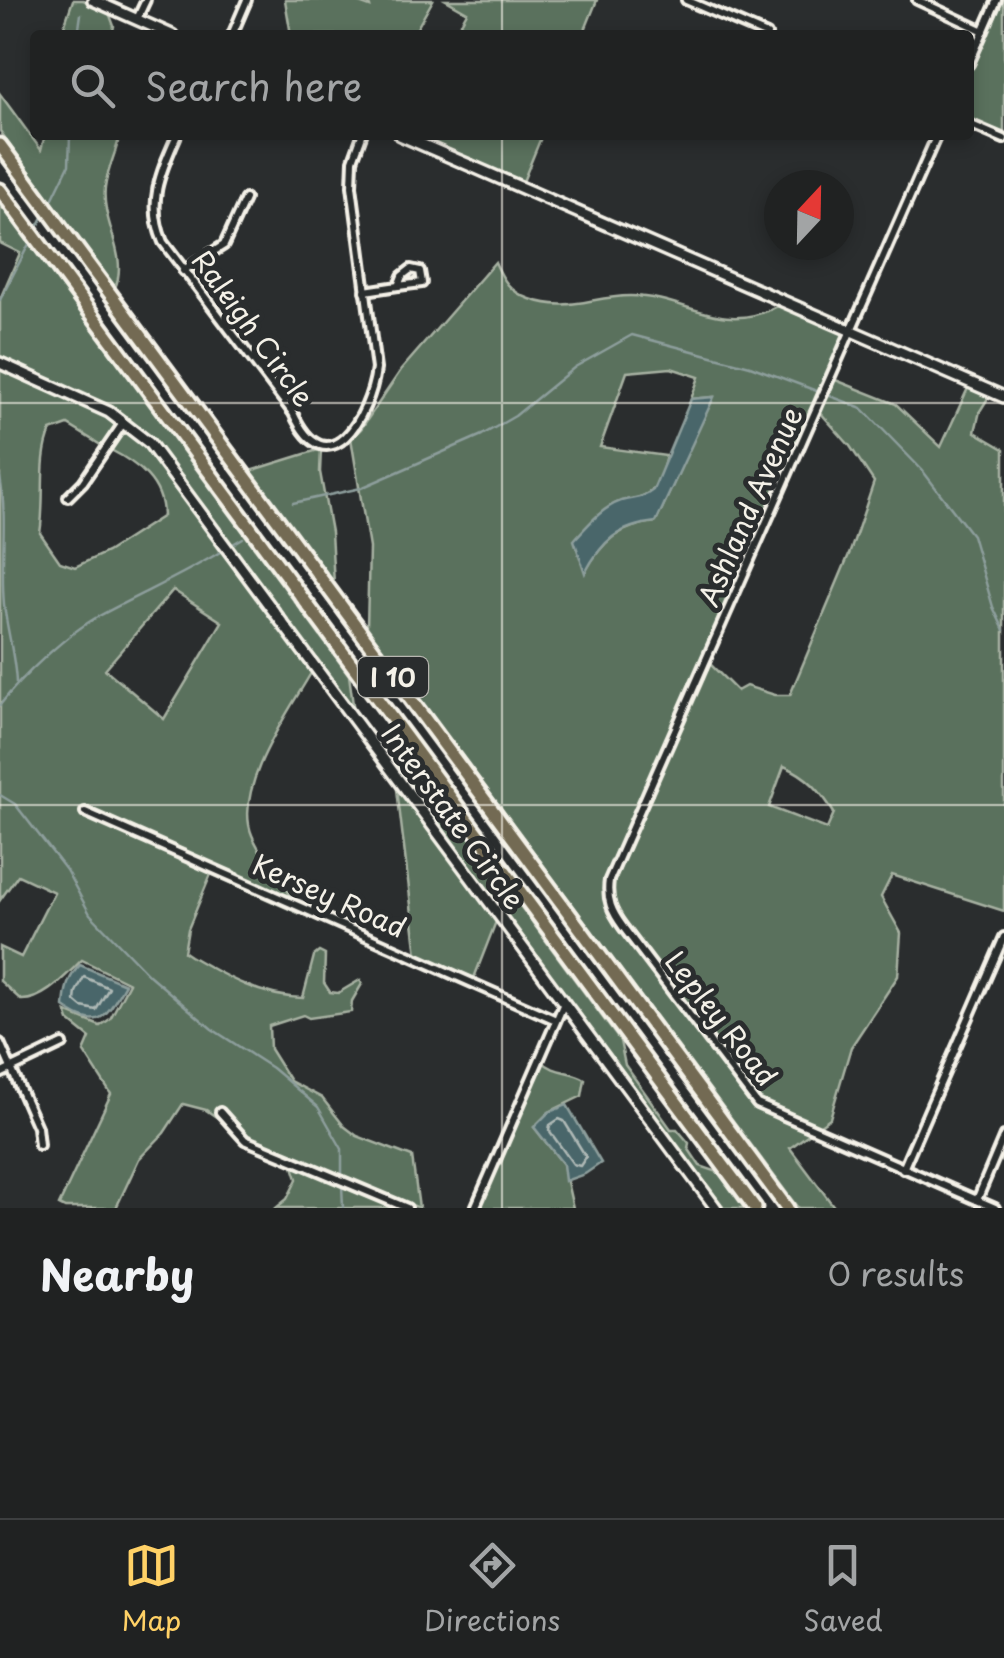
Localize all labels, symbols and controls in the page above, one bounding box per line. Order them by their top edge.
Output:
search box [30,30,974,140]
text: Search here [145,57,362,114]
icon: search [65,58,120,113]
north arrow [764,170,854,260]
street label: Raleigh Circle [182,241,326,415]
street label: Ashland Avenue [686,399,812,613]
road number: I 10 [358,657,428,697]
street label: Interstate Circle [372,714,536,918]
street label: Kersey Road [246,842,414,948]
street label: Lepley Road [655,941,789,1095]
text: Nearby [40,1242,194,1305]
text: 0 results [828,1249,964,1297]
tab: Map [121,1538,181,1641]
tab: Directions [424,1538,560,1641]
tab: Saved [803,1538,883,1641]

